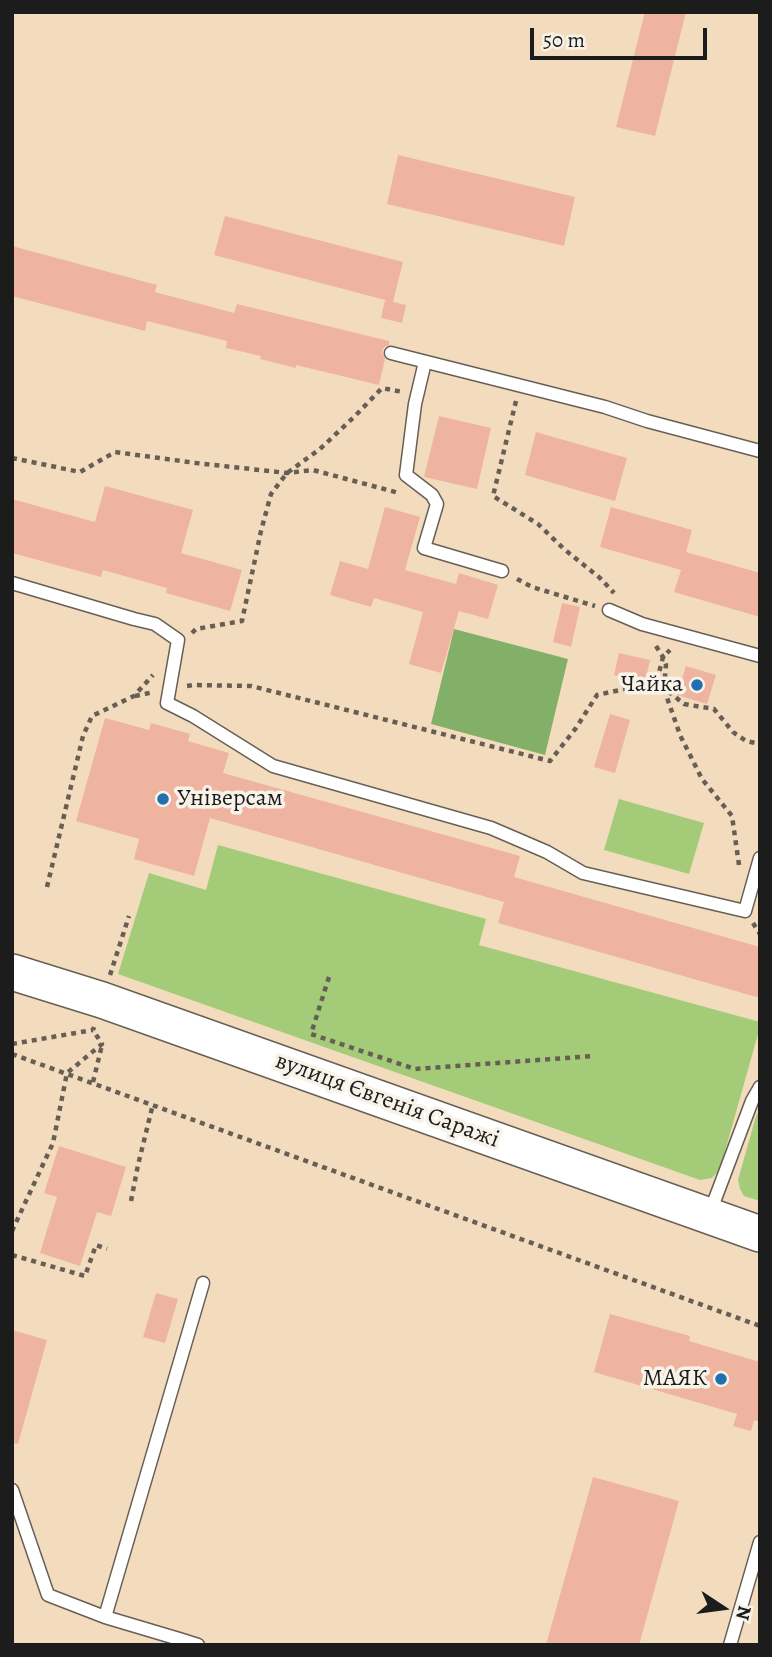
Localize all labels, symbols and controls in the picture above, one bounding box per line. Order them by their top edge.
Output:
scale bar [534,14,711,58]
text: 50 m [543,26,585,54]
place label: Чайка [621,671,683,699]
marker: Чайка [689,677,705,693]
place label: Універсам [177,785,283,813]
marker: Універсам [155,791,171,807]
street label: вулиця Євгенія Саражі [271,1047,503,1155]
place label: МАЯК [643,1365,707,1393]
marker: МАЯК [713,1371,729,1387]
north arrow [688,1573,758,1643]
text: N [729,1603,758,1622]

